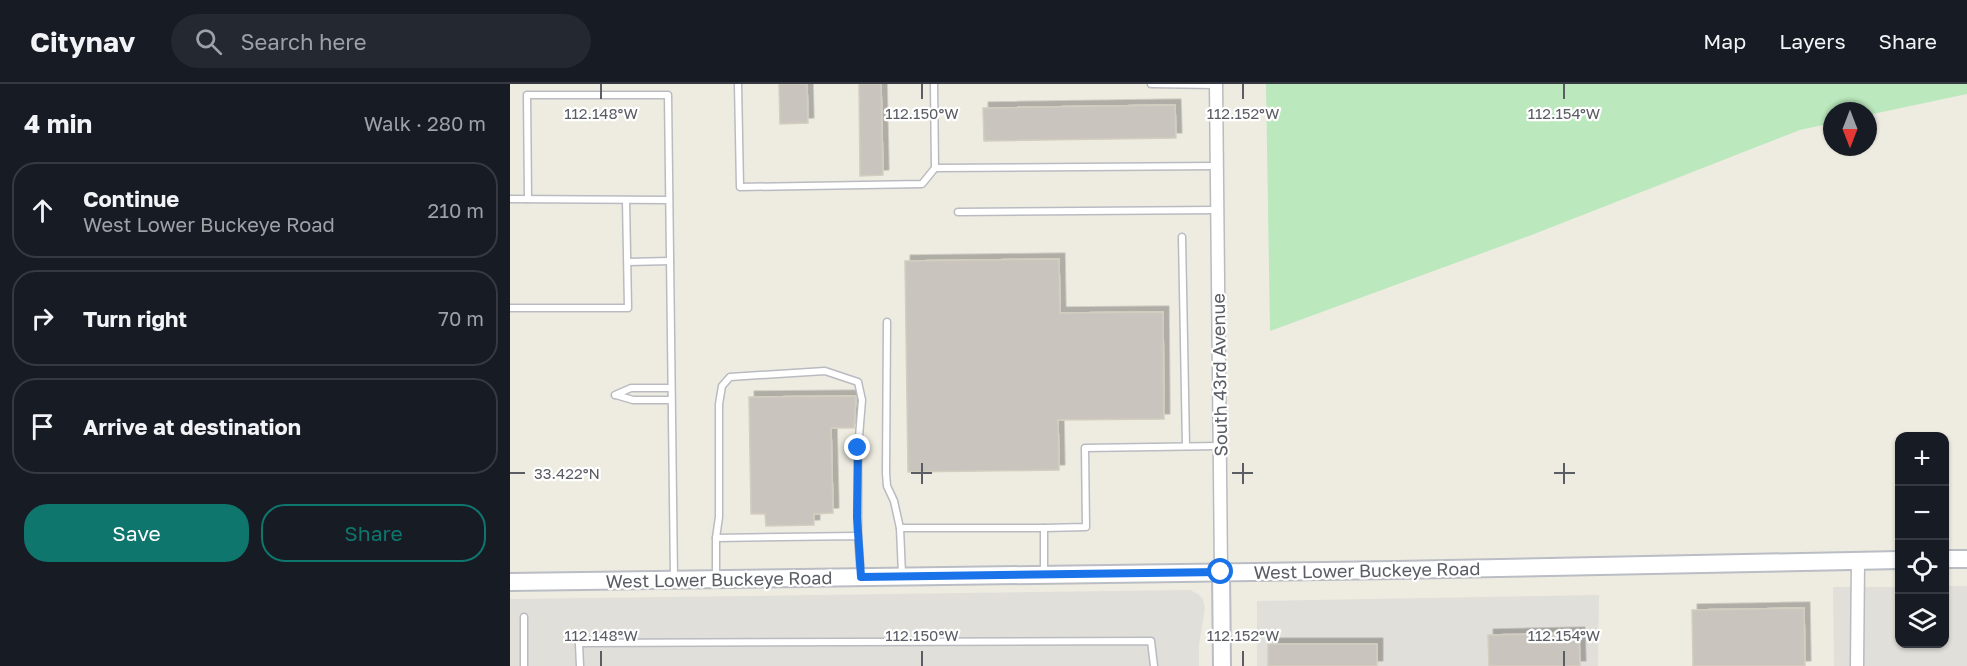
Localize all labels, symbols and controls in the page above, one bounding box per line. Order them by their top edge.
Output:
search box [171,14,591,68]
text: Citynav [30,25,135,58]
icon: search [192,25,225,58]
text: Search here [240,28,366,55]
text: Map [1703,28,1746,54]
text: Layers [1779,28,1846,54]
text: Share [1879,28,1937,54]
north arrow [1823,102,1877,156]
text: 112.148°W [564,104,638,122]
text: 112.150°W [885,104,959,122]
text: 112.152°W [1207,104,1279,122]
text: 112.154°W [1528,104,1600,122]
text: 4 min [24,108,92,139]
text: Walk · 280 m [364,111,486,135]
text: Continue [83,185,179,212]
icon: ahead [26,194,59,227]
text: 210 m [428,198,484,222]
text: West Lower Buckeye Road [83,212,335,236]
street label: South 43rd Avenue [1207,293,1231,457]
icon: right [26,302,59,335]
text: Turn right [83,305,187,332]
text: 70 m [438,306,484,330]
icon: arrive [26,410,59,443]
text: Arrive at destination [83,413,301,440]
map controls [1895,432,1949,648]
button: + [1895,432,1949,486]
route end [844,434,870,460]
text: 33.422°N [534,464,600,482]
button: − [1895,486,1949,540]
button: Save [24,504,249,562]
button: Share [261,504,486,562]
button: locate [1895,540,1949,594]
street label: West Lower Buckeye Road [1253,557,1481,583]
route start [1207,558,1233,584]
street label: West Lower Buckeye Road [605,566,833,592]
button: layers [1895,594,1949,648]
text: 112.148°W [564,626,638,644]
text: 112.150°W [885,626,959,644]
text: 112.152°W [1207,626,1279,644]
text: 112.154°W [1528,626,1600,644]

